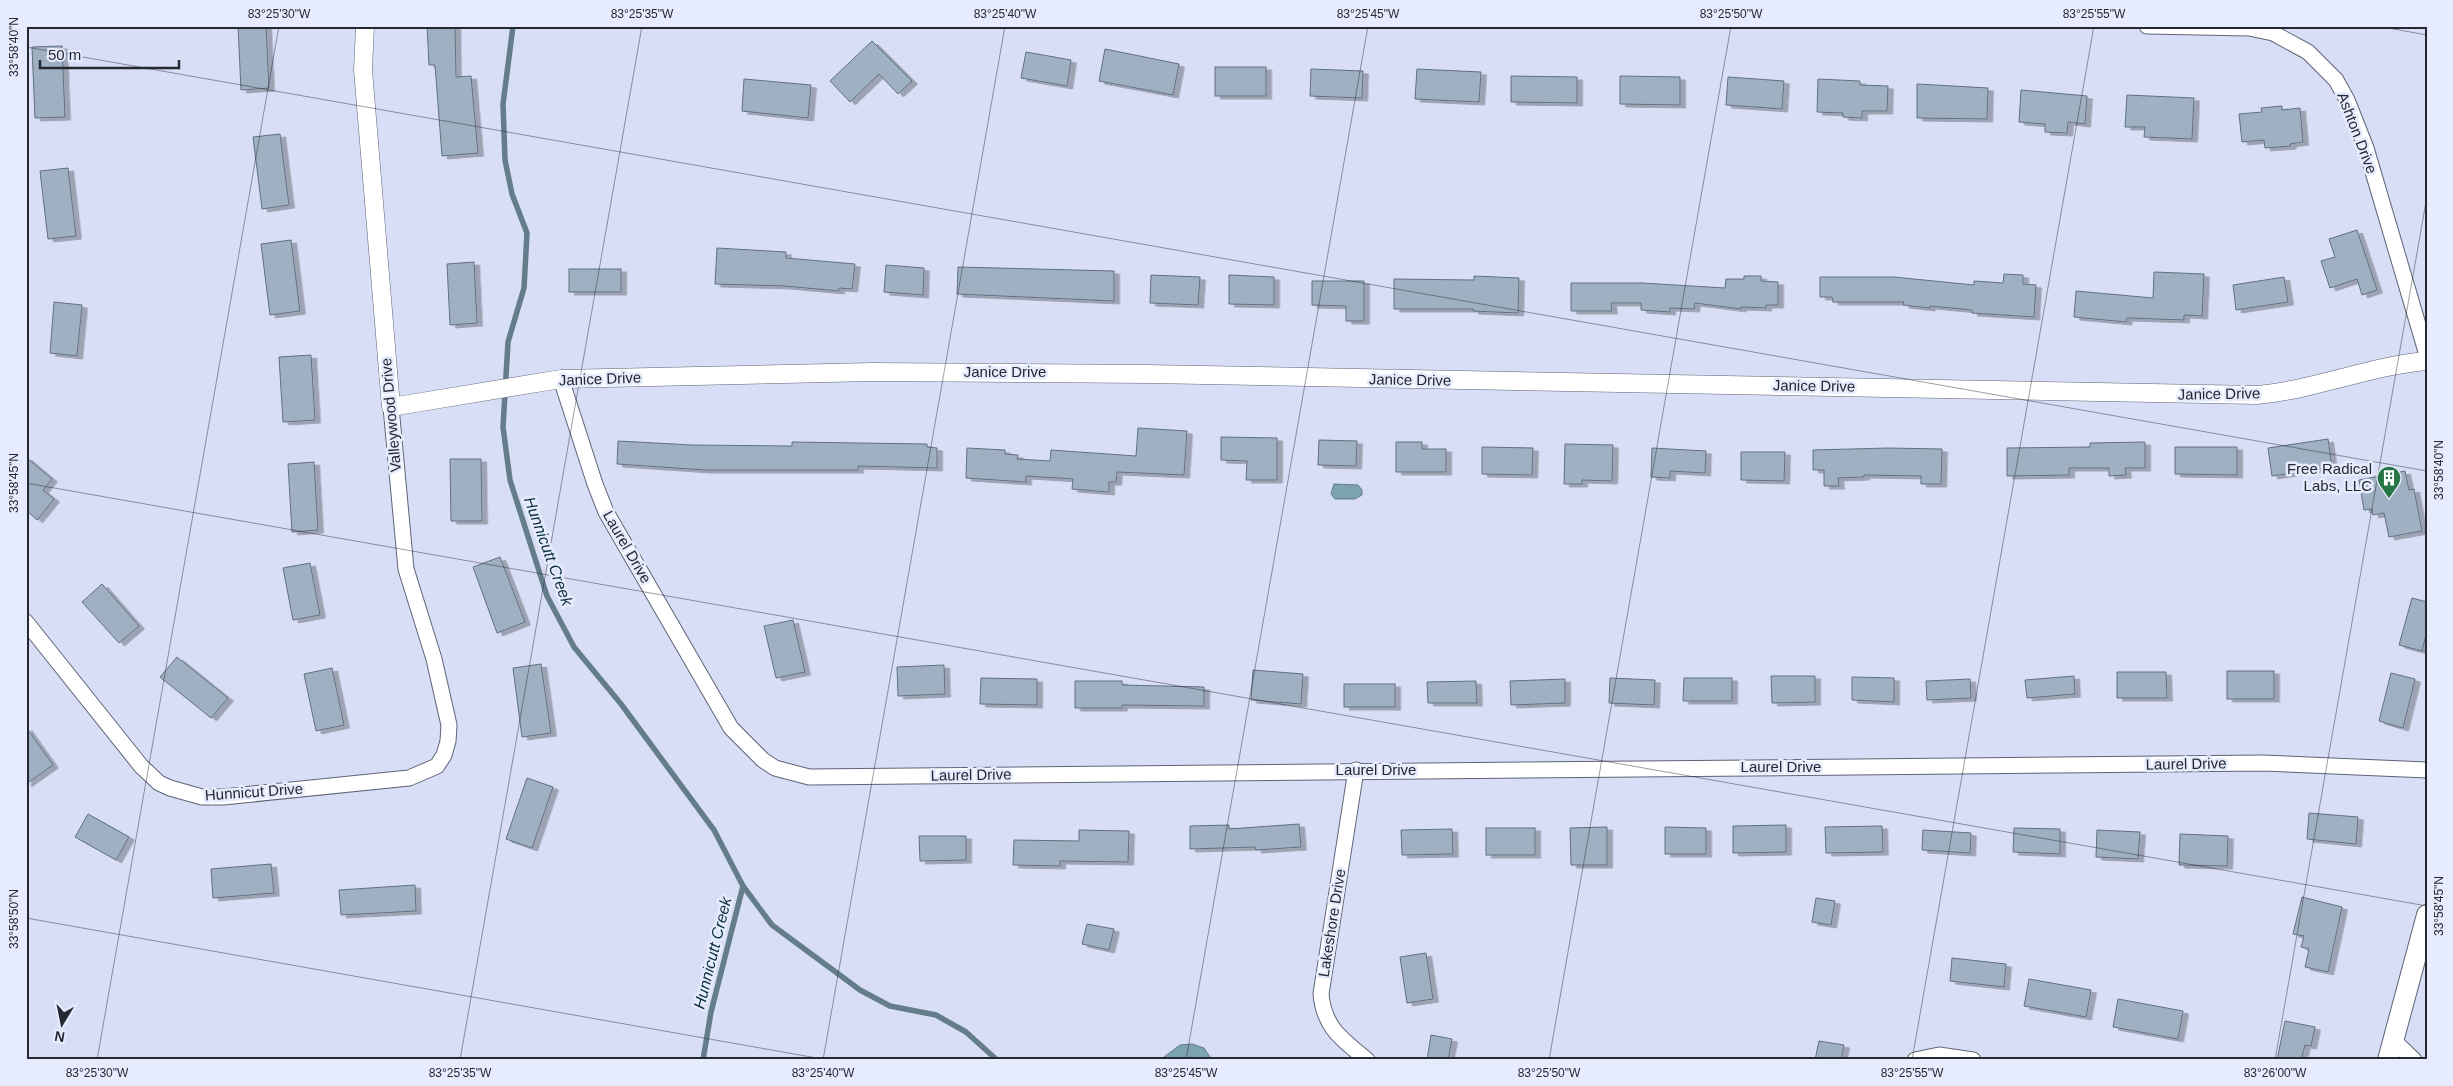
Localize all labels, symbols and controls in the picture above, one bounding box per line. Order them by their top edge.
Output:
text: 83°25'30"W [248,7,311,21]
text: 83°25'35"W [611,7,674,21]
text: 83°25'40"W [974,7,1037,21]
text: 83°25'45"W [1337,7,1400,21]
text: 83°25'50"W [1700,7,1763,21]
text: 83°25'55"W [2063,7,2126,21]
text: 33°58'40"N [7,17,21,77]
scale bar [40,38,179,70]
text: 50 m [48,46,81,63]
street label: Ashton Drive [2334,90,2381,176]
street label: Valleywood Drive [377,357,404,473]
street label: Janice Drive [964,363,1046,380]
street label: Janice Drive [558,369,642,388]
street label: Janice Drive [1369,370,1451,389]
street label: Janice Drive [1773,376,1855,395]
street label: Janice Drive [2178,384,2260,403]
text: 33°58'40"N [2432,440,2446,500]
text: 33°58'45"N [7,453,21,513]
place label: Free Radical Labs, LLC [2287,460,2372,494]
building icon: Free Radical Labs, LLC [2376,465,2402,499]
water label: Hunnicutt Creek [521,494,576,609]
street label: Laurel Drive [600,507,655,586]
street label: Laurel Drive [2145,754,2227,773]
street label: Laurel Drive [1741,758,1821,775]
street label: Laurel Drive [1336,761,1416,778]
street label: Laurel Drive [930,765,1012,784]
street label: Hunnicut Drive [204,780,304,803]
street label: Lakeshore Drive [1315,868,1348,978]
text: 33°58'45"N [2432,876,2446,936]
text: 33°58'50"N [7,889,21,949]
water label: Hunnicutt Creek [690,894,735,1011]
north arrow [38,998,88,1048]
text: N [53,1028,66,1046]
text: 83°25'30"W [66,1066,129,1080]
text: 83°25'35"W [429,1066,492,1080]
text: 83°25'40"W [792,1066,855,1080]
text: 83°25'45"W [1155,1066,1218,1080]
text: 83°25'50"W [1518,1066,1581,1080]
text: 83°25'55"W [1881,1066,1944,1080]
text: 83°26'00"W [2244,1066,2307,1080]

